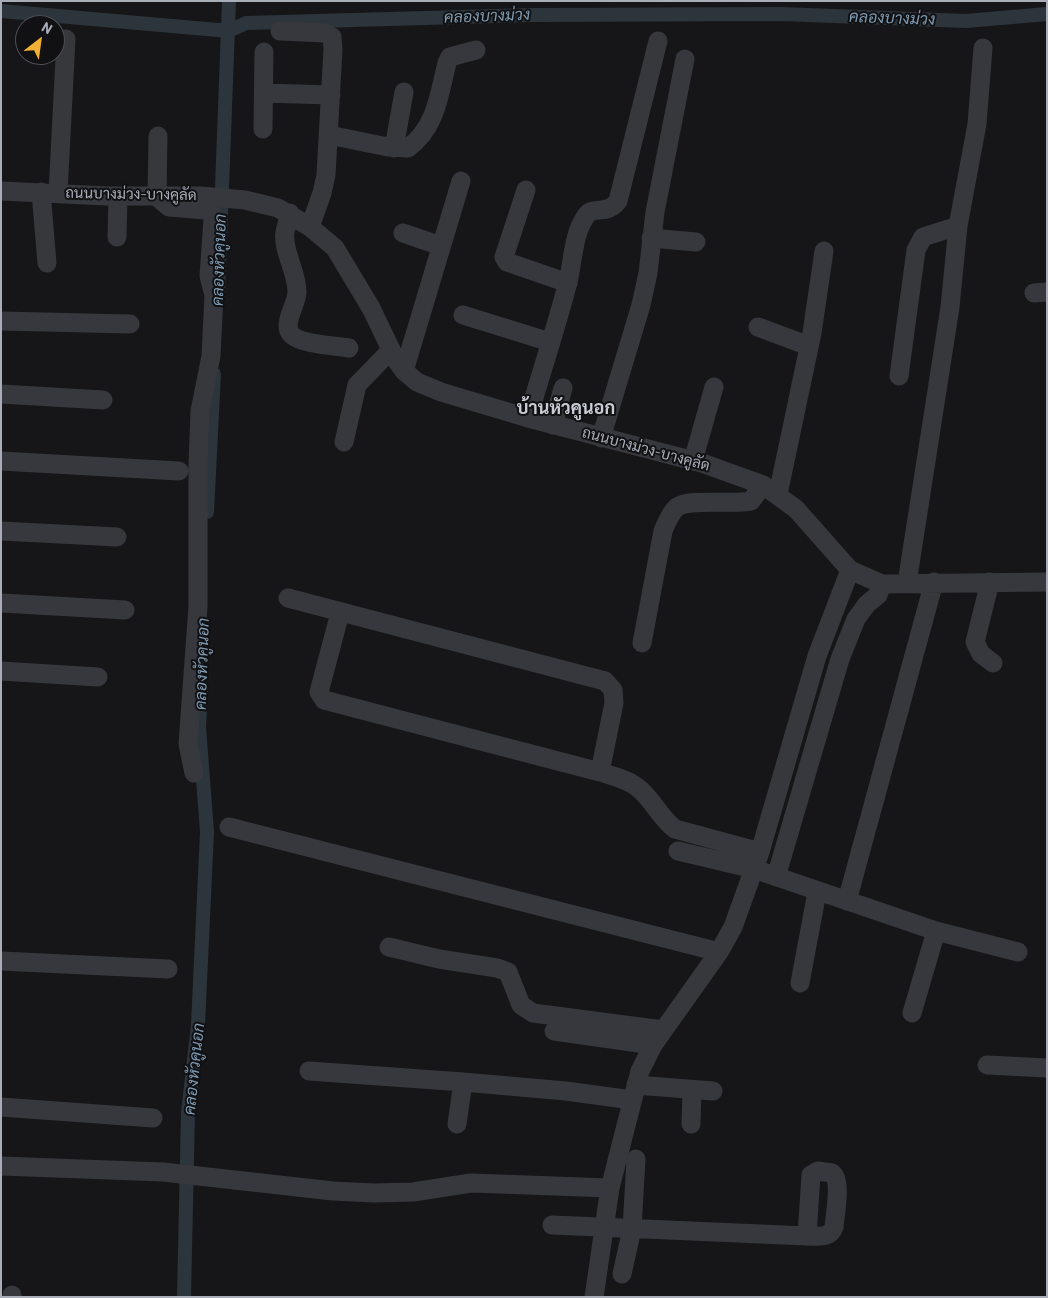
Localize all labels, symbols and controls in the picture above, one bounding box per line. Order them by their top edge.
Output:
water label: คลองบางม่วง [444,5,530,27]
water label: คลองบางม่วง [849,7,935,29]
north arrow [15,15,65,65]
text: N [39,18,56,37]
street label: ถนนบางม่วง-บางคูลัด [65,184,197,204]
water label: คลองหัวคูนอก [208,213,230,307]
district label: บ้านหัวคูนอก [517,397,615,419]
street label: ถนนบางม่วง-บางคูลัด [580,423,712,475]
water label: คลองหัวคูนอก [191,617,213,711]
water label: คลองหัวคูนอก [180,1022,208,1116]

